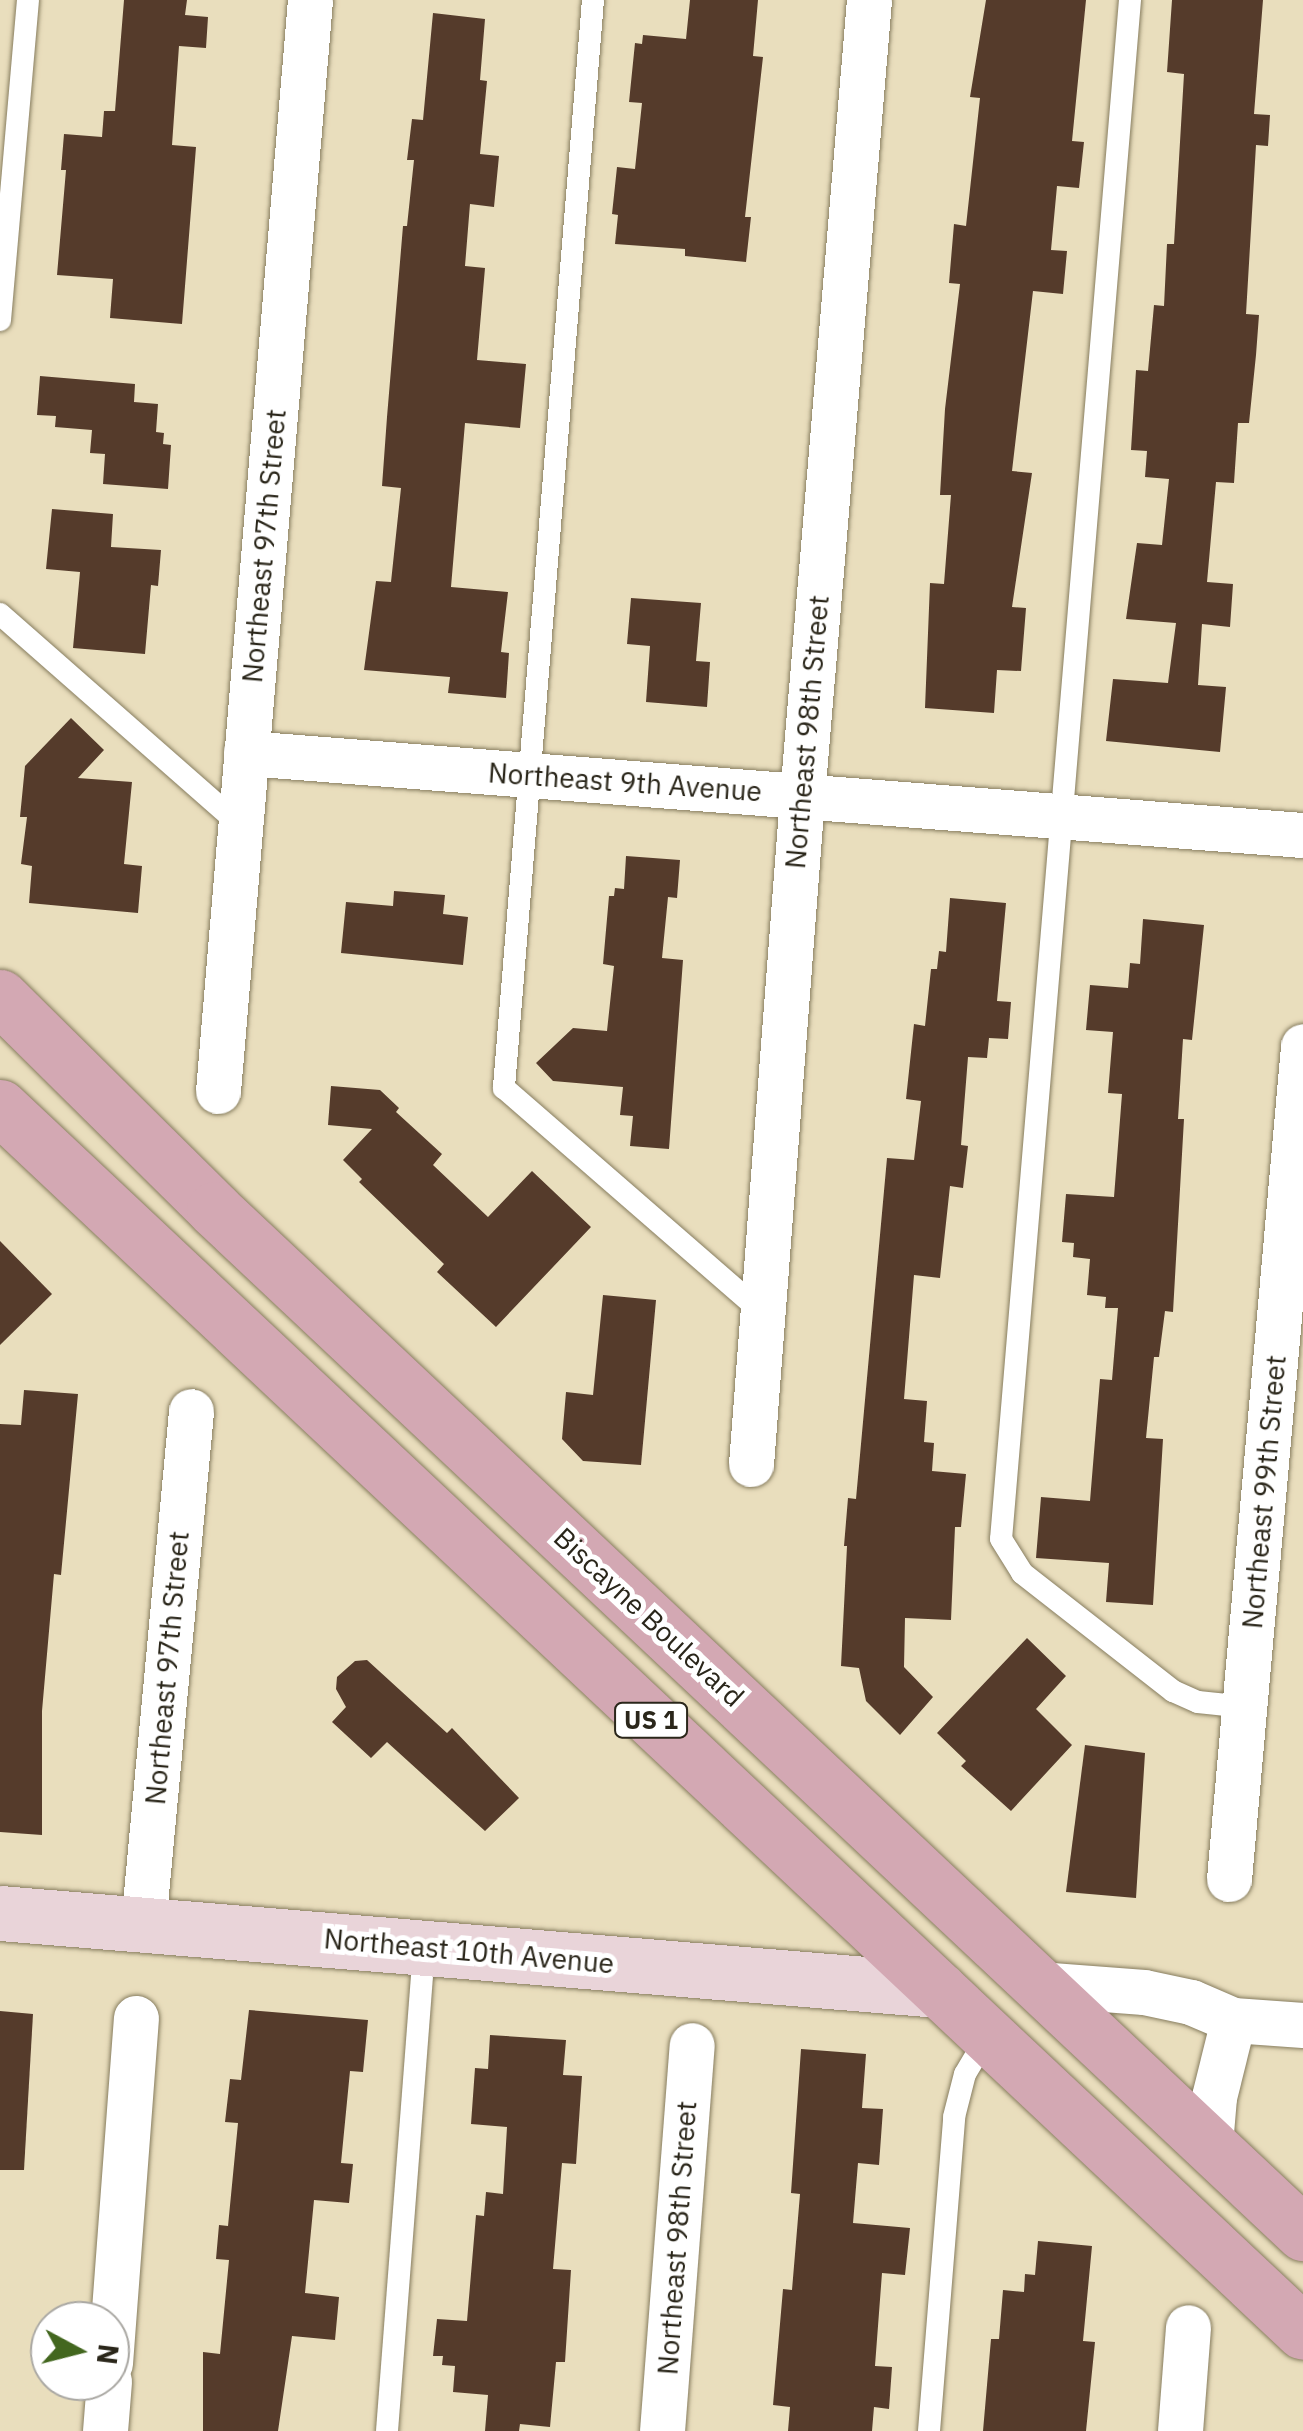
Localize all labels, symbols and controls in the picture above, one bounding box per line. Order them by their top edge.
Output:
street label: Northeast 97th Street [235,408,293,684]
street label: Northeast 98th Street [778,594,836,870]
street label: Northeast 9th Avenue [487,756,763,808]
street label: Northeast 99th Street [1235,1354,1293,1630]
street label: Biscayne Boulevard [547,1520,751,1714]
street label: Northeast 97th Street [138,1530,196,1806]
road number: US 1 [614,1700,688,1740]
street label: Northeast 10th Avenue [322,1922,616,1980]
street label: Northeast 98th Street [651,2100,703,2376]
north arrow [30,2301,130,2401]
text: N [89,2342,128,2367]

